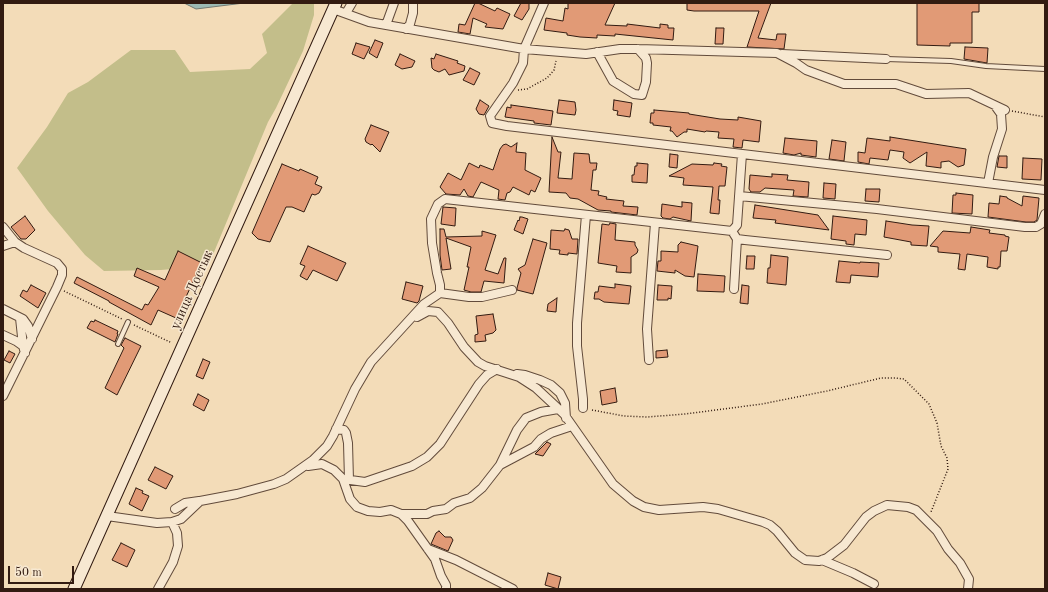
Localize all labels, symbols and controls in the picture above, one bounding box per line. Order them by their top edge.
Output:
street label: улица Достык [167,248,217,332]
scale bar [10,558,76,584]
text: 50 m [15,567,42,579]

